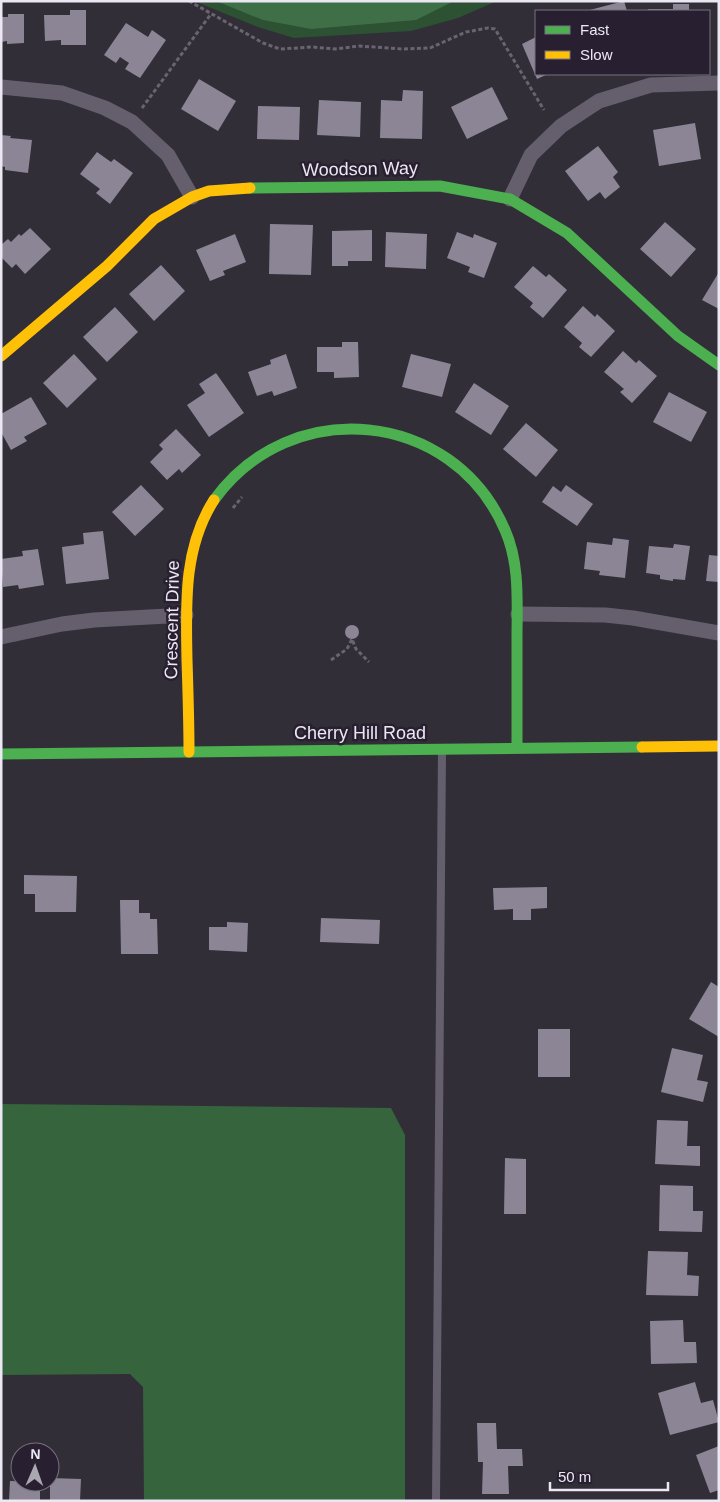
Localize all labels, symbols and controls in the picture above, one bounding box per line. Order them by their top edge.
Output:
legend [535,10,710,75]
text: Fast [580,21,610,38]
text: Slow [580,46,613,63]
street label: Woodson Way [302,158,418,180]
street label: Crescent Drive [161,560,183,680]
street label: Cherry Hill Road [294,723,426,743]
north arrow [10,1442,60,1492]
text: N [30,1446,41,1462]
scale bar [550,1460,668,1492]
text: 50 m [558,1468,591,1485]

